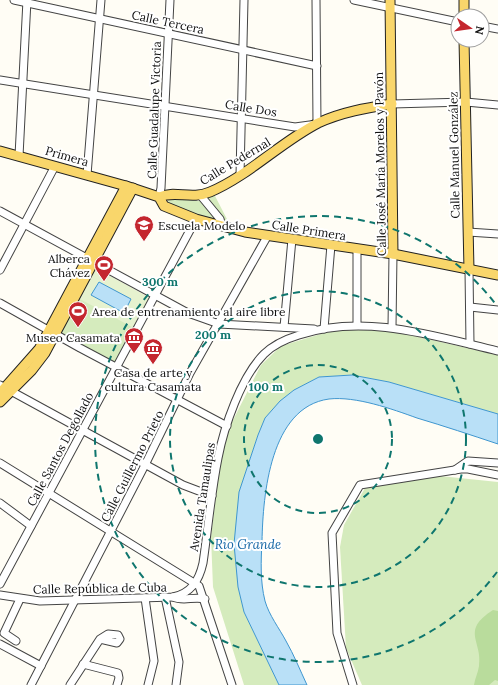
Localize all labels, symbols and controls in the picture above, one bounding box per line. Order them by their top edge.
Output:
street label: Calle Tercera [130,7,206,37]
north arrow [450,8,490,48]
text: N [472,25,488,36]
street label: Calle Guadalupe Victoria [144,41,164,179]
street label: Calle José María Morelos y Pavón [371,72,389,256]
street label: Calle Manuel González [445,91,463,219]
street label: Calle Dos [224,97,278,120]
street label: Calle Pedernal [197,134,273,188]
street label: Primera [44,143,90,169]
school or university icon: Escuela Modelo [133,214,155,242]
street label: Calle Primera [271,217,347,243]
place label: Escuela Modelo [158,218,246,233]
place label: Alberca Chávez [47,251,90,280]
sports icon: Alberca Chávez [93,254,115,282]
text: 300 m [142,274,178,289]
sports icon: Area de entrenamiento al aire libre [67,300,89,328]
place label: Area de entrenamiento al aire libre [91,304,286,319]
museum icon: Museo Casamata [123,326,145,354]
text: 200 m [195,327,231,342]
place label: Museo Casamata [26,330,120,345]
museum icon: Casa de arte y cultura Casamata [142,337,164,365]
place label: Casa de arte y cultura Casamata [104,365,202,394]
text: 100 m [249,379,283,394]
street label: Calle Santos Degollado [24,389,96,509]
street label: Calle Guillermo Prieto [97,408,167,524]
centre of rings [311,432,325,446]
street label: Avenida Tamaulipas [186,441,218,554]
water label: Rio Grande [215,536,281,553]
street label: Calle República de Cuba [33,579,167,597]

